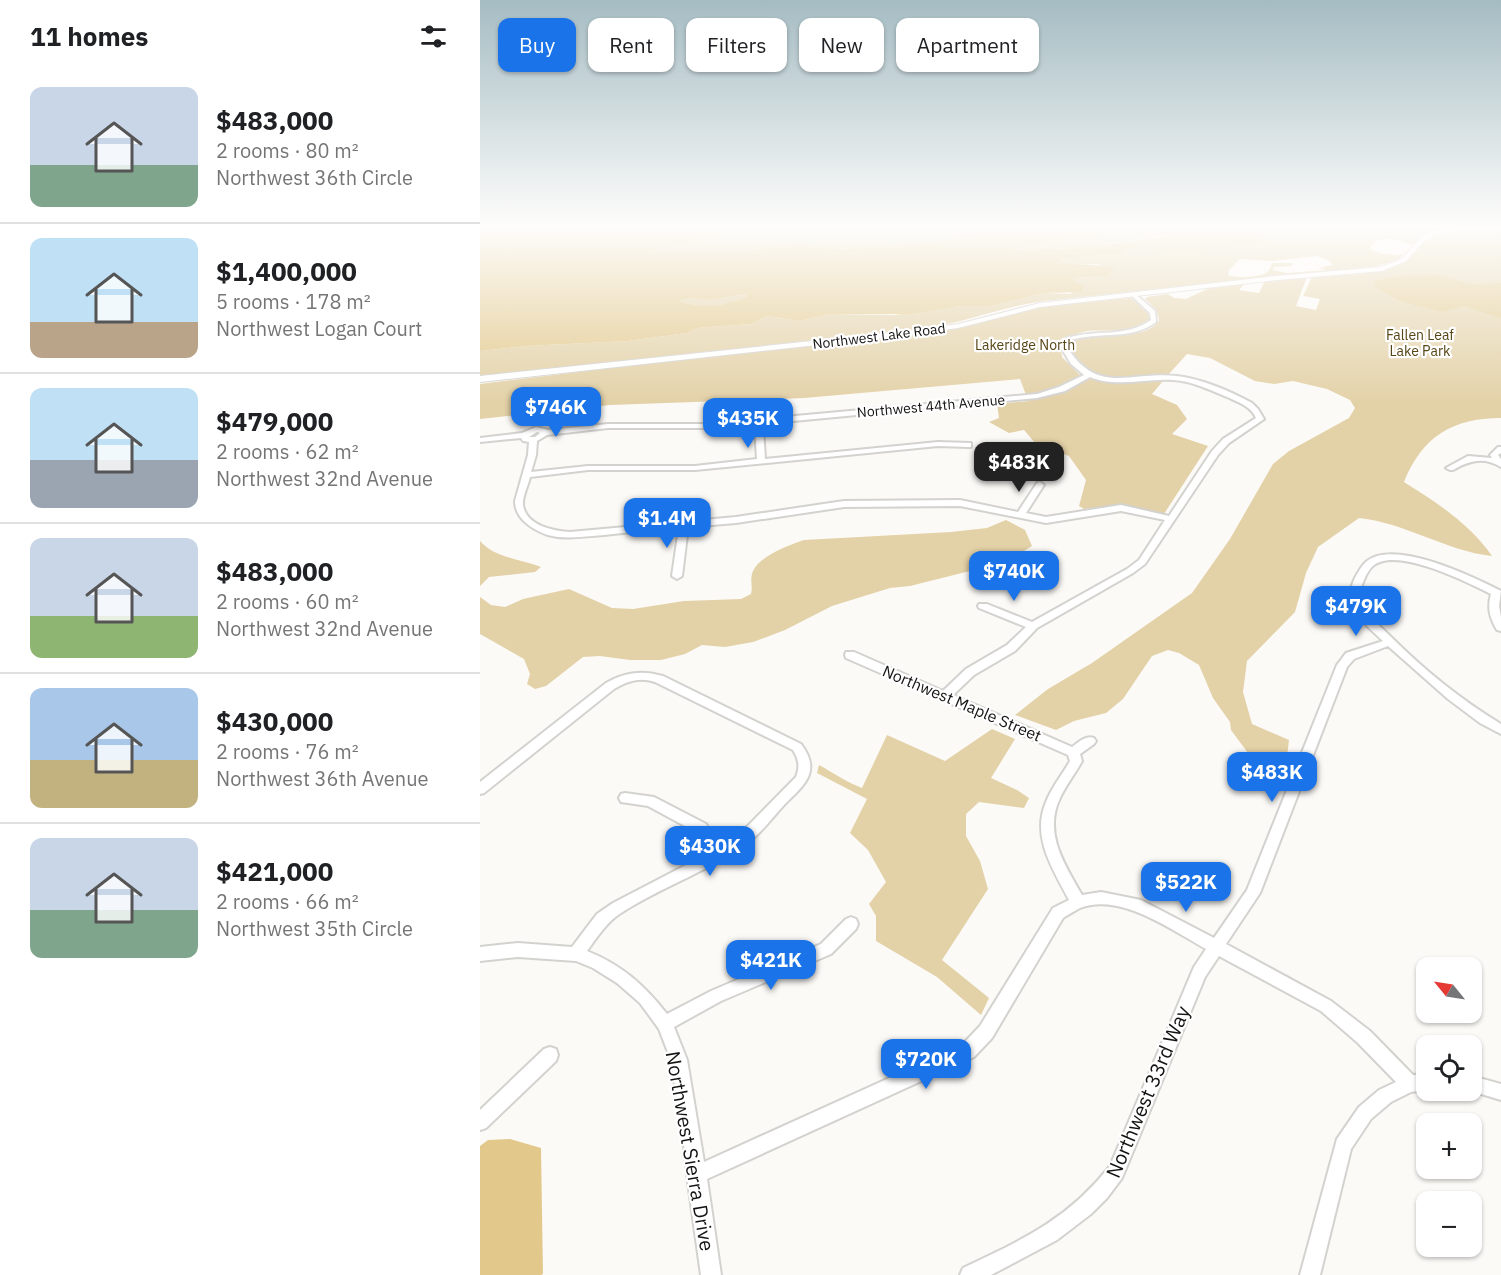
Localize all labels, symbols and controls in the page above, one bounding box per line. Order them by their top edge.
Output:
chip: Buy [498,18,576,72]
chip: Rent [588,18,674,72]
chip: Filters [686,18,787,72]
chip: New [799,18,884,72]
chip: Apartment [896,18,1039,72]
text: 11 homes [30,19,148,53]
icon: filters [417,20,450,53]
text: $483,000 [216,103,333,137]
icon: home [78,111,150,183]
text: 2 rooms · 80 m² [216,137,359,164]
text: Northwest 36th Circle [216,164,413,191]
text: $1,400,000 [216,254,357,288]
icon: home [78,262,150,334]
text: 5 rooms · 178 m² [216,288,371,315]
text: Northwest Logan Court [216,315,422,342]
street label: Northwest Lake Road [811,319,947,353]
park label: Fallen Leaf Lake Park [1386,326,1454,360]
park label: Lakeridge North [975,336,1075,354]
pin: $746K [514,387,598,438]
street label: Northwest 44th Avenue [856,391,1006,421]
text: $746K [525,393,587,420]
pin: $435K [706,398,790,449]
text: $479,000 [216,404,333,438]
text: $435K [717,404,779,431]
icon: home [78,412,150,484]
text: 2 rooms · 62 m² [216,438,359,465]
pin: $483K [977,442,1061,493]
text: $483K [988,448,1050,475]
text: Northwest 32nd Avenue [216,465,433,492]
pin: $1.4M [625,498,709,549]
text: $1.4M [638,504,696,531]
pin: $740K [972,551,1056,602]
text: $483,000 [216,554,333,588]
text: $740K [983,557,1045,584]
icon: home [78,562,150,634]
pin: $479K [1314,586,1398,637]
text: 2 rooms · 60 m² [216,588,359,615]
text: $479K [1325,592,1387,619]
text: Northwest 32nd Avenue [216,615,433,642]
street label: Northwest Maple Street [880,660,1044,746]
text: $430,000 [216,704,333,738]
icon: home [78,712,150,784]
text: 2 rooms · 76 m² [216,738,359,765]
pin: $483K [1230,752,1314,803]
text: $483K [1241,758,1303,785]
text: Northwest 36th Avenue [216,765,429,792]
pin: $430K [668,826,752,877]
text: $430K [679,832,741,859]
text: $421,000 [216,854,333,888]
icon: home [78,862,150,934]
pin: $522K [1144,862,1228,913]
text: $522K [1155,868,1217,895]
text: 2 rooms · 66 m² [216,888,359,915]
text: Northwest 35th Circle [216,915,413,942]
pin: $421K [729,940,813,991]
text: $421K [740,946,802,973]
north arrow [1416,957,1482,1023]
map controls [1416,957,1482,1257]
street label: Northwest 33rd Way [1099,1002,1196,1182]
button: locate [1416,1035,1482,1101]
pin: $720K [884,1039,968,1090]
text: $720K [895,1045,957,1072]
street label: Northwest Sierra Drive [660,1049,721,1253]
button: + [1416,1113,1482,1179]
button: − [1416,1191,1482,1257]

